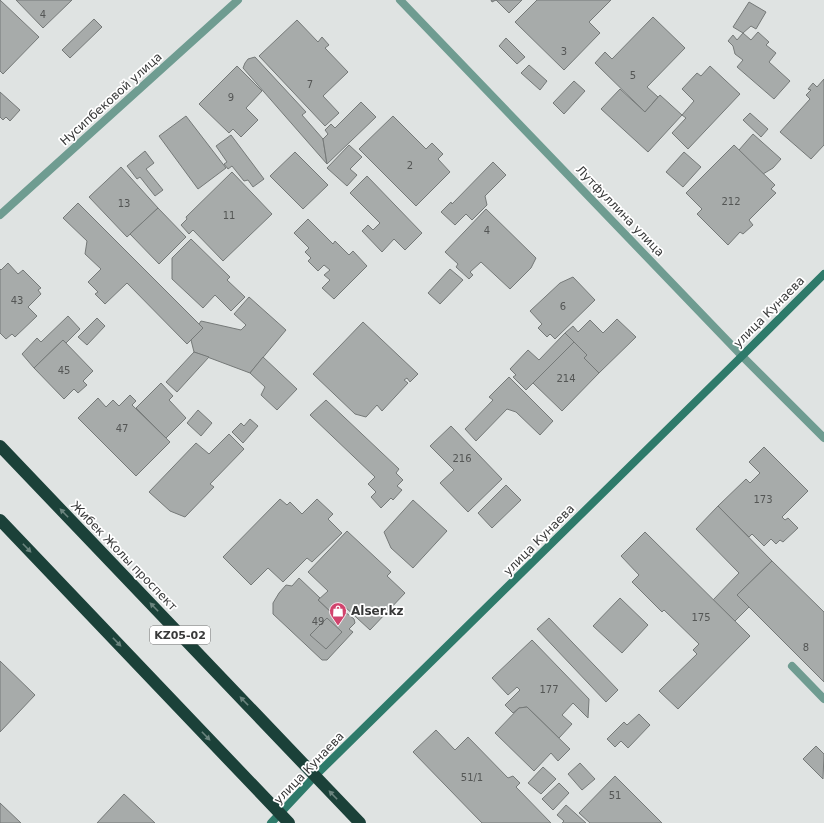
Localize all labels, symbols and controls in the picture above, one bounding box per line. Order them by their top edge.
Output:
house number: 4 [40,9,46,20]
house number: 3 [561,46,567,57]
street label: Нусипбековой улица [57,50,165,148]
house number: 5 [630,70,636,81]
house number: 7 [307,79,313,90]
house number: 9 [228,92,234,103]
house number: 2 [407,160,413,171]
street label: Лутфуллина улица [573,163,667,259]
house number: 212 [721,196,741,207]
house number: 13 [118,198,130,209]
house number: 11 [223,210,235,221]
house number: 4 [484,225,490,236]
street label: улица Кунаева [731,274,807,350]
house number: 43 [11,295,23,306]
house number: 6 [560,301,566,312]
house number: 45 [58,365,70,376]
house number: 214 [556,373,576,384]
house number: 47 [116,423,128,434]
house number: 216 [452,453,472,464]
house number: 173 [753,494,773,505]
street label: Жибек Жолы проспект [68,498,180,614]
street label: улица Кунаева [501,502,577,578]
one-way arrow [59,508,69,518]
one-way arrow [22,543,32,553]
shop icon: Alser.kz [328,601,348,626]
one-way arrow [149,602,158,612]
place label: Alser.kz [351,604,403,618]
house number: 175 [691,612,711,623]
house number: 49 [312,616,324,627]
road number: KZ05-02 [150,626,210,644]
one-way arrow [112,637,121,647]
house number: 8 [803,642,809,653]
house number: 177 [539,684,559,695]
one-way arrow [239,696,248,706]
street label: улица Кунаева [271,729,347,807]
one-way arrow [201,731,211,741]
house number: 51/1 [461,772,483,783]
one-way arrow [329,790,338,800]
house number: 51 [609,790,621,801]

